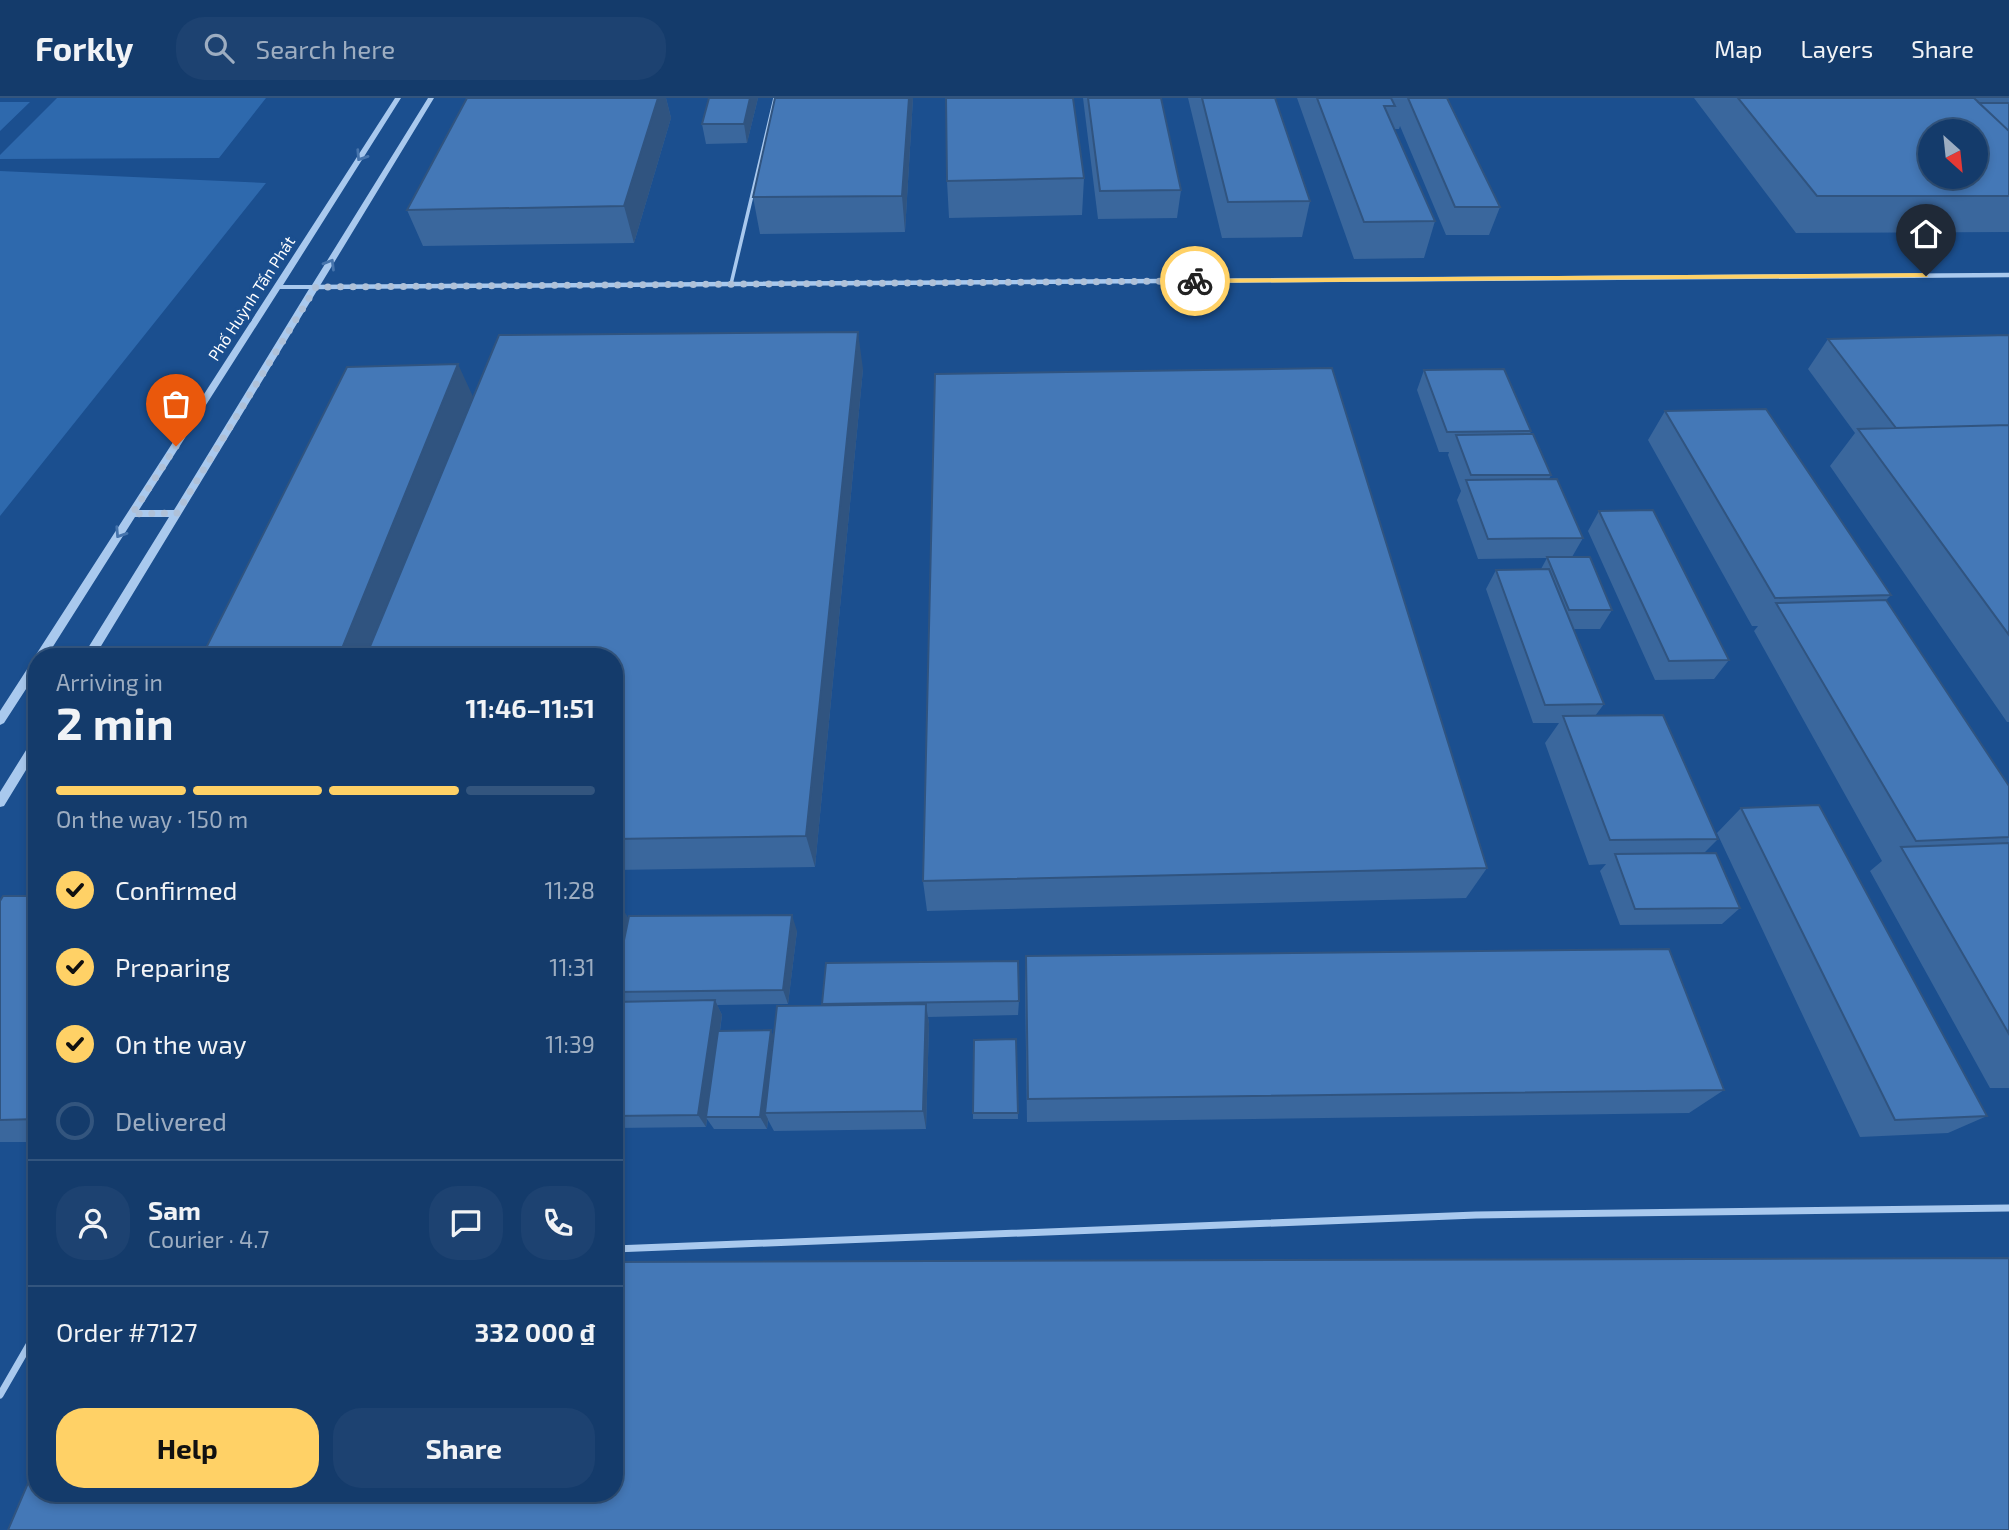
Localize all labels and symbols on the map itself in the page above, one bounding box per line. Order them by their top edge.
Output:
north arrow [1918,119,1988,189]
one-way arrow [356,148,369,161]
pin [1896,204,1956,276]
street label: Phố Huỳnh Tấn Phát [204,232,298,364]
courier [1160,246,1230,316]
one-way arrow [321,258,334,271]
pin [146,374,206,446]
one-way arrow [115,525,128,538]

